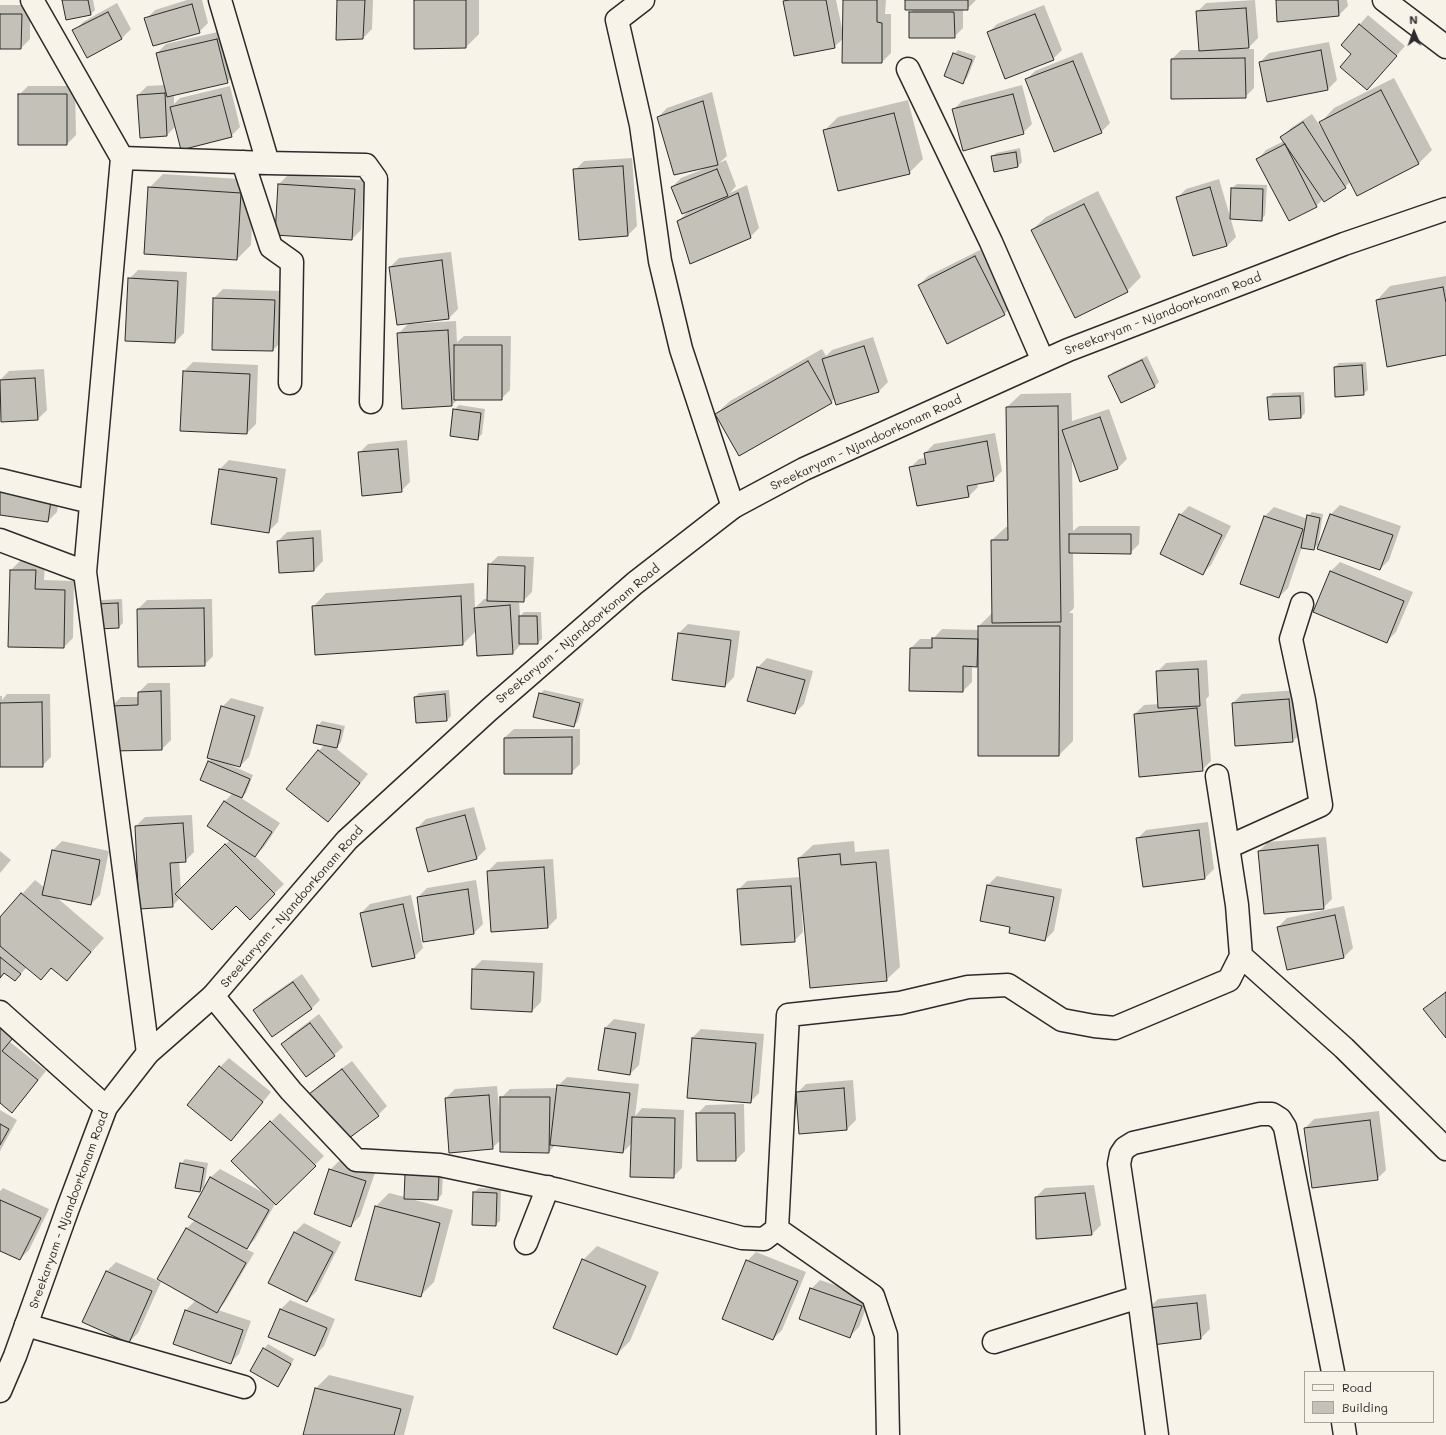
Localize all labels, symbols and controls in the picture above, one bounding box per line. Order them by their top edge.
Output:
north arrow [1394,12,1434,52]
text: N [1409,12,1418,27]
street label: Sreekaryam - Njandoorkonam Road [1063,270,1263,358]
street label: Sreekaryam - Njandoorkonam Road [768,392,964,494]
street label: Sreekaryam - Njandoorkonam Road [493,561,663,707]
street label: Sreekaryam - Njandoorkonam Road [218,823,366,991]
street label: Sreekaryam - Njandoorkonam Road [26,1109,112,1311]
legend [1304,1371,1434,1423]
text: Road [1342,1379,1372,1395]
text: Building [1342,1399,1388,1415]

